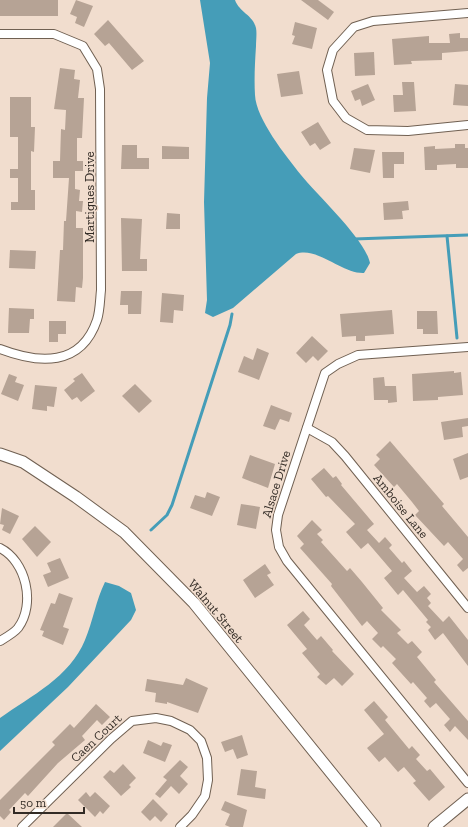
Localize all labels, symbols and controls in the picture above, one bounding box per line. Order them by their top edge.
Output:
street label: Martigues Drive [82,151,97,243]
street label: Alsace Drive [259,449,293,519]
street label: Amboise Lane [370,471,432,541]
street label: Walnut Street [185,576,247,646]
street label: Caen Court [68,711,125,765]
scale bar [14,789,84,815]
text: 50 m [20,796,47,810]

